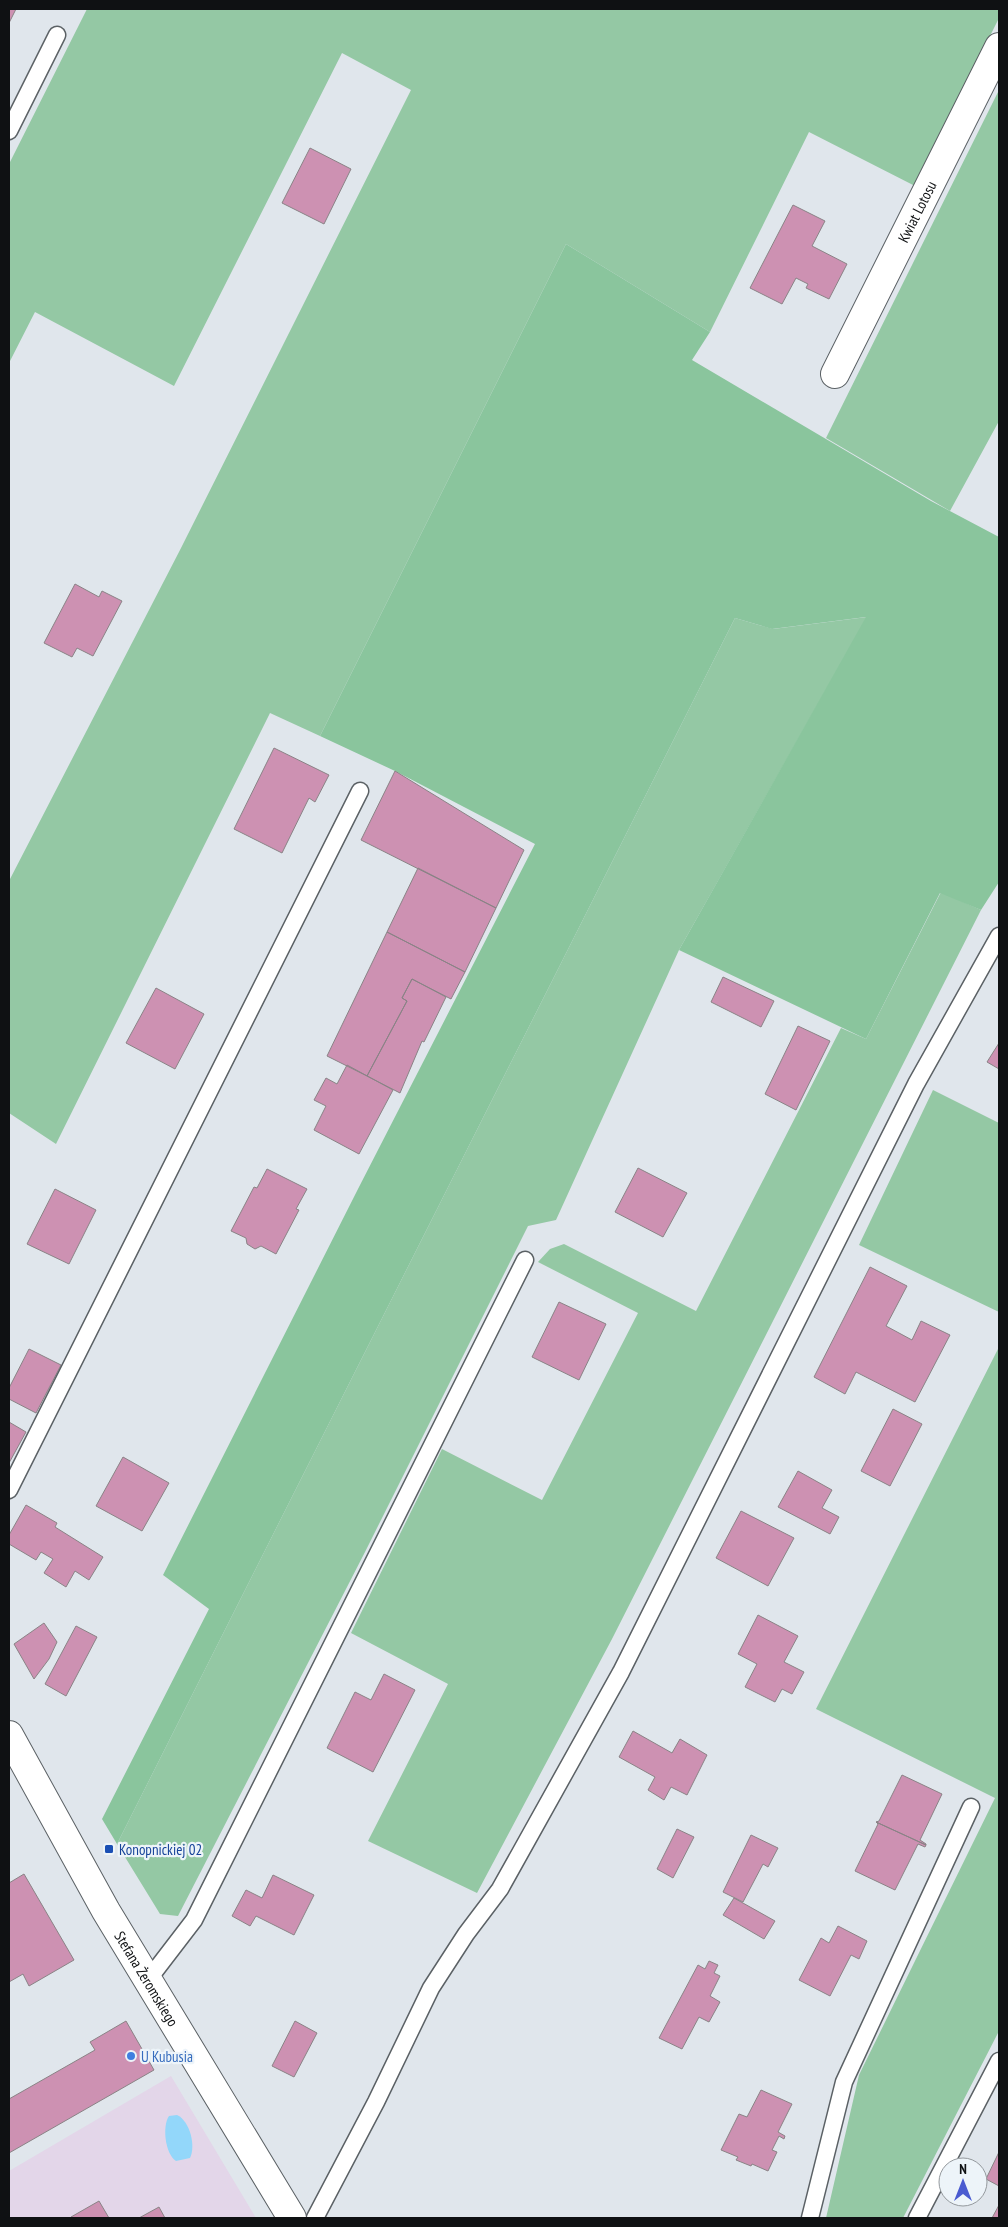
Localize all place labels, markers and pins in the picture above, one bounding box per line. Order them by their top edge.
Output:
place label: Konopnickiej 02 [119,1840,202,1859]
marker: Konopnickiej 02 [103,1843,115,1855]
place label: U Kubusia [141,2047,193,2066]
marker: U Kubusia [125,2050,137,2062]

